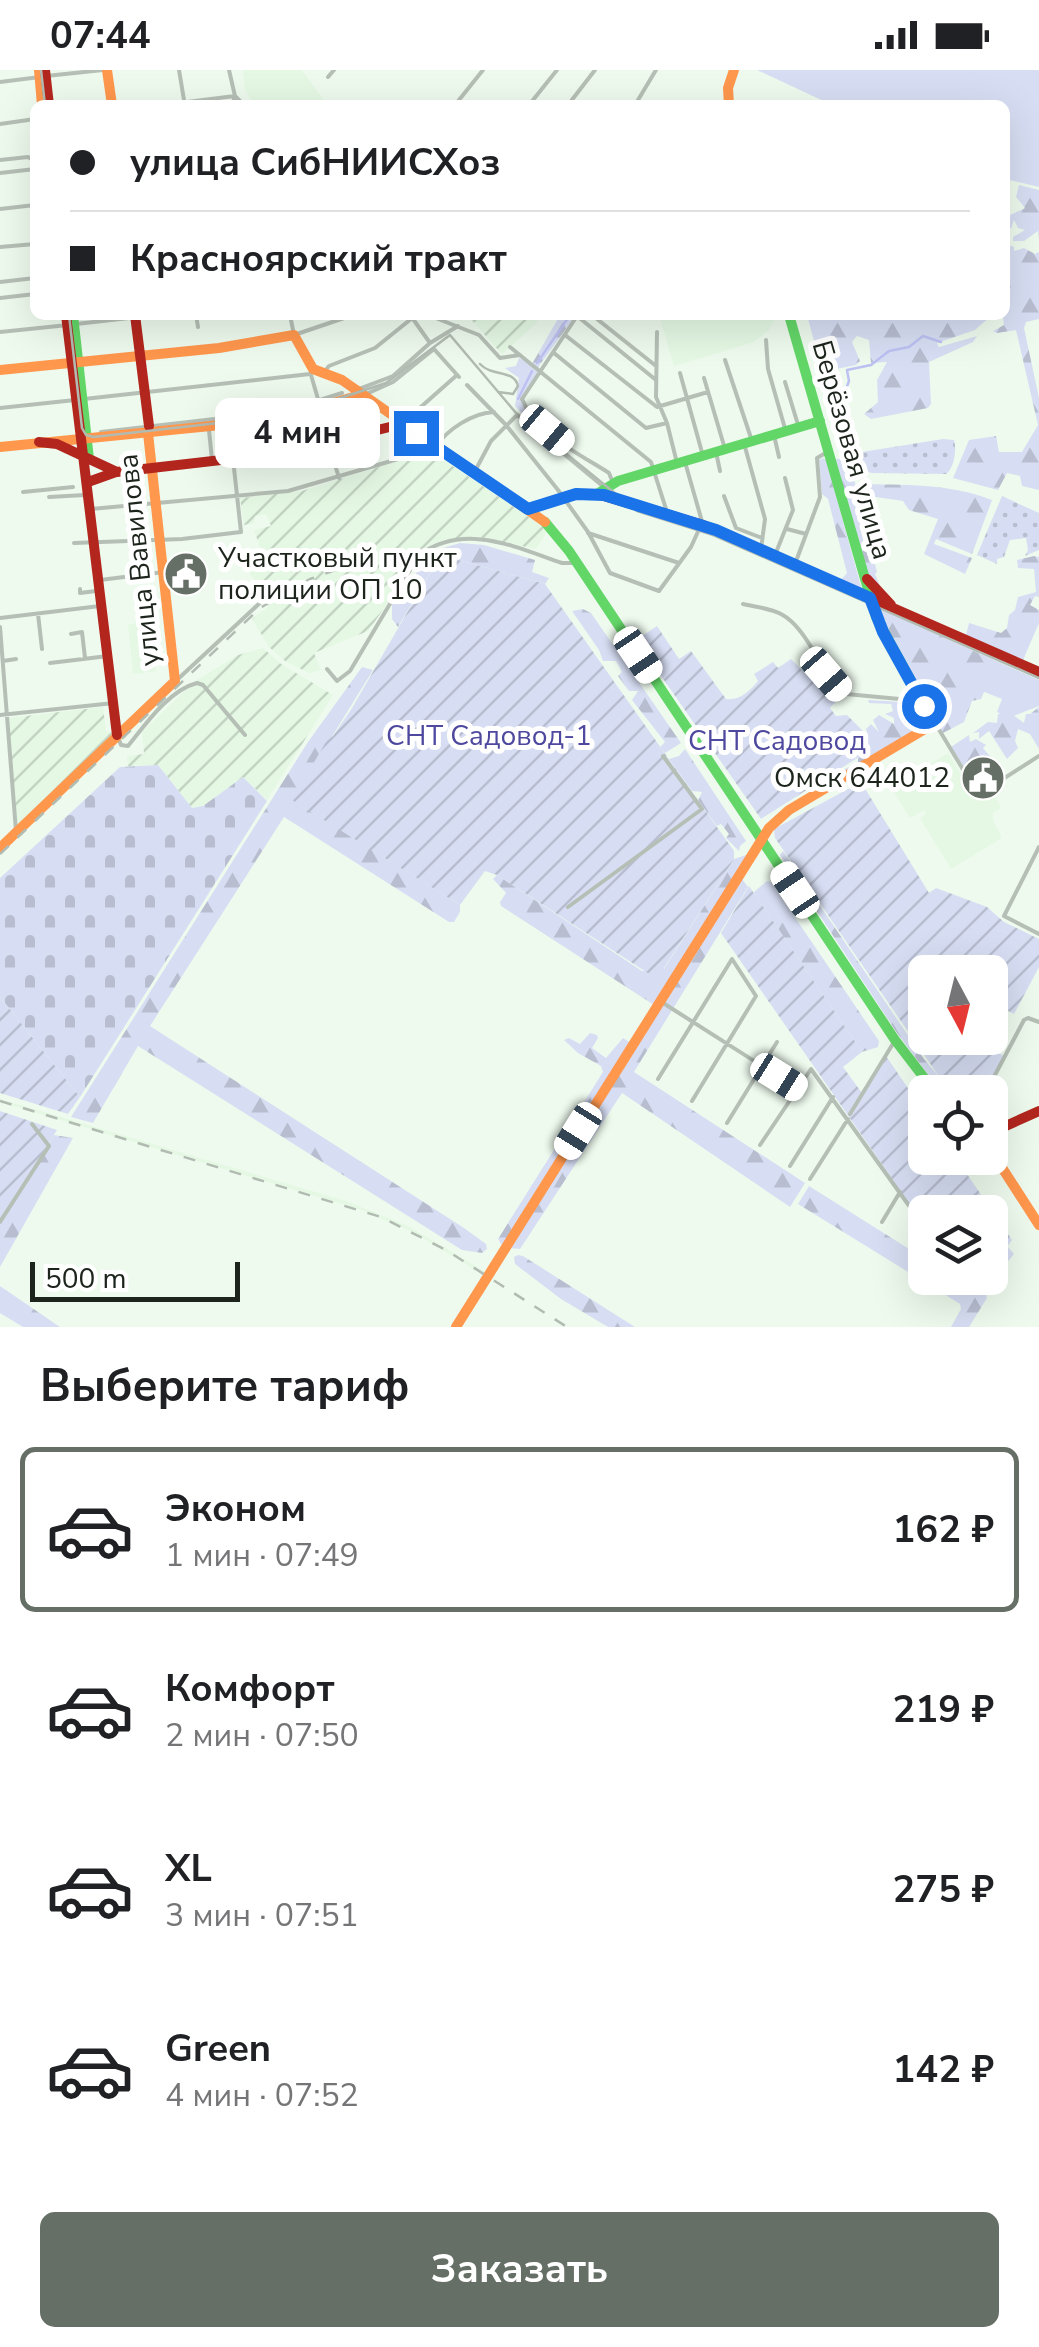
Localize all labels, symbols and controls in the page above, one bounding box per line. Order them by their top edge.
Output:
text: 07:44 [50,10,151,61]
text: улица СибНИИСХоз [130,137,500,188]
text: Красноярский тракт [130,233,507,284]
street label: Берёзовая улица [803,336,901,564]
callout: 4 мин [216,398,381,468]
car [514,399,580,461]
text: 4 мин [253,411,342,454]
route end [394,411,439,456]
street label: улица Вавилова [109,452,169,668]
place label: Участковый пункт полиции ОП 10 [217,539,457,609]
public building icon: Участковый пункт полиции ОП 10 [163,551,209,597]
car [609,622,667,688]
car [795,642,857,706]
route start [902,684,947,729]
park label: СНТ Садовод-1 [386,717,592,755]
park label: СНТ Садовод [688,722,866,760]
public building icon: Омск 644012 [960,755,1006,801]
place label: Омск 644012 [774,759,950,797]
car [766,857,824,923]
north arrow [908,955,1008,1055]
map controls [908,955,1008,1295]
car [746,1048,812,1106]
button: locate [908,1075,1008,1175]
car [549,1098,607,1164]
button: layers [908,1195,1008,1295]
scale bar [30,1257,240,1302]
text: 500 m [45,1260,127,1298]
text: Выберите тариф [40,1356,410,1417]
text: Эконом [165,1483,306,1534]
icon: car [45,1485,135,1575]
text: 162 ₽ [893,1504,994,1555]
text: 1 мин · 07:49 [165,1534,359,1577]
text: Комфорт [165,1663,334,1714]
icon: car [45,1665,135,1755]
text: 219 ₽ [893,1684,994,1735]
text: 2 мин · 07:50 [165,1714,359,1757]
text: XL [165,1843,212,1894]
icon: car [45,1845,135,1935]
text: 275 ₽ [893,1864,994,1915]
text: 3 мин · 07:51 [165,1894,359,1937]
text: Green [165,2023,271,2074]
icon: car [45,2025,135,2115]
text: 142 ₽ [893,2044,994,2095]
text: 4 мин · 07:52 [165,2074,359,2117]
button: Заказать [40,2212,999,2327]

